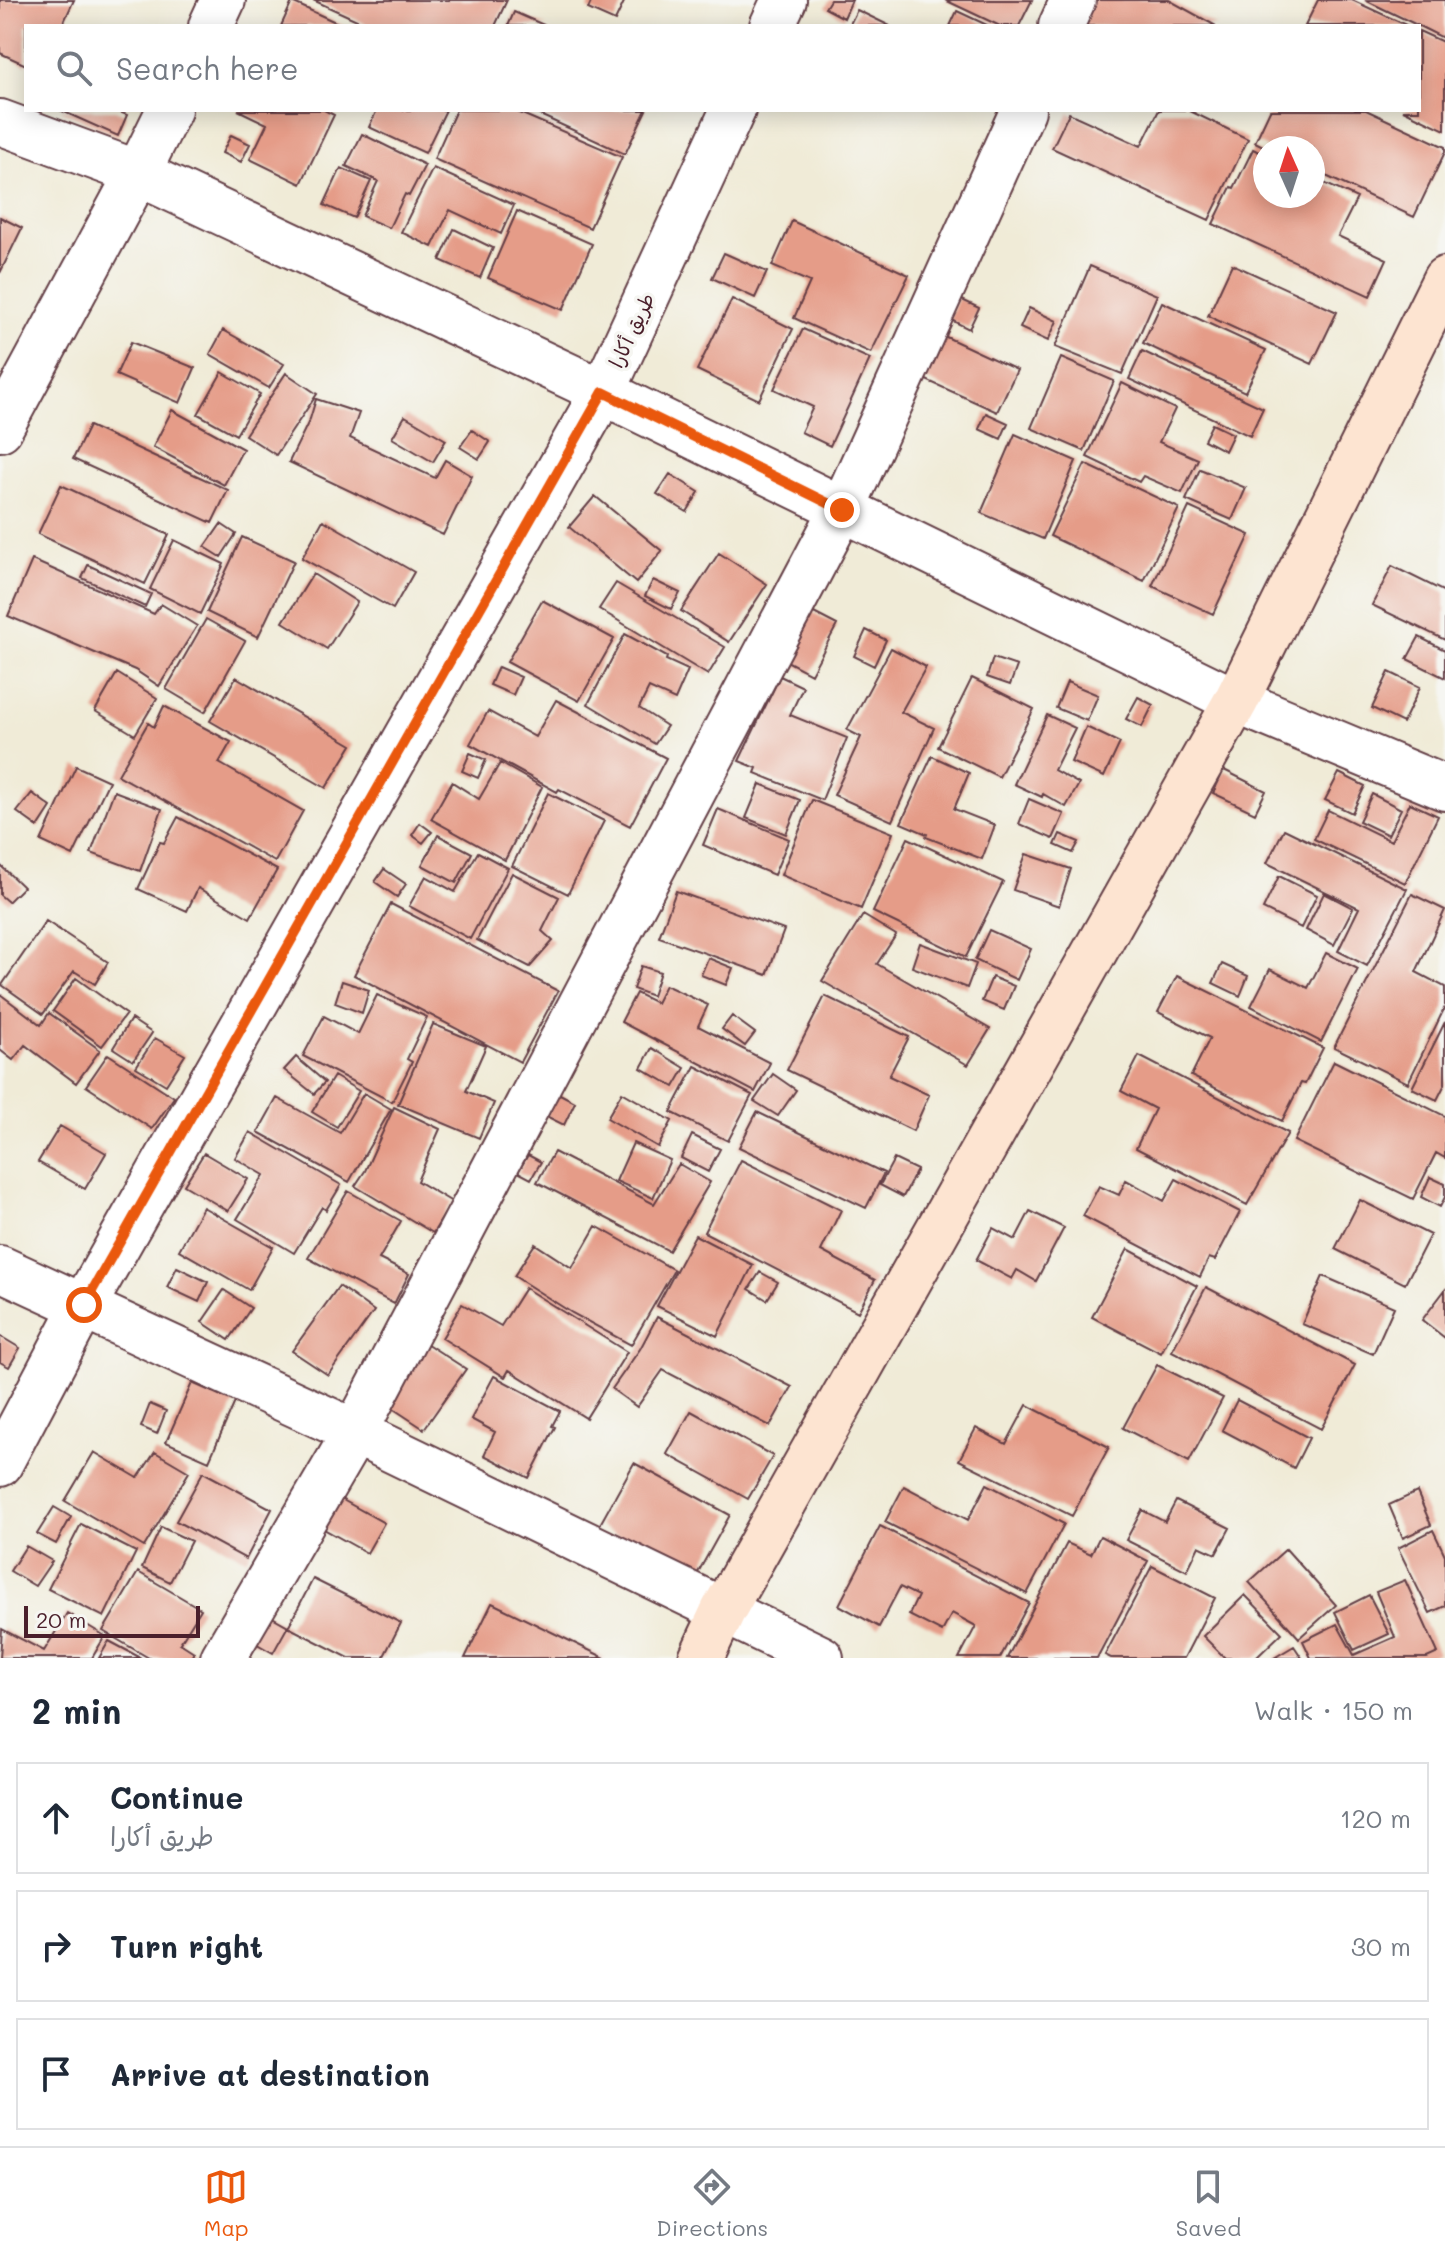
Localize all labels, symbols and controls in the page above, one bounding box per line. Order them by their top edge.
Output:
search box [24,24,1421,112]
icon: search [52,46,96,90]
text: Search here [116,48,299,88]
north arrow [1253,136,1325,208]
street label: طريق أكارا [602,288,660,372]
route end [824,492,860,528]
route start [66,1287,102,1323]
scale bar [24,1602,200,1638]
text: 20 m [36,1605,86,1634]
text: 2 min [32,1688,121,1733]
text: Walk · 150 m [1254,1693,1413,1727]
text: Continue [110,1777,243,1817]
icon: ahead [34,1796,78,1840]
text: 120 m [1340,1801,1411,1835]
text: طريق أكارا [110,1819,214,1853]
icon: right [34,1924,78,1968]
text: Turn right [110,1926,263,1966]
text: 30 m [1351,1929,1411,1963]
icon: arrive [34,2052,78,2096]
text: Arrive at destination [110,2054,430,2094]
tab: Map [204,2165,249,2242]
tab: Directions [656,2165,768,2242]
tab: Saved [1176,2165,1241,2242]

